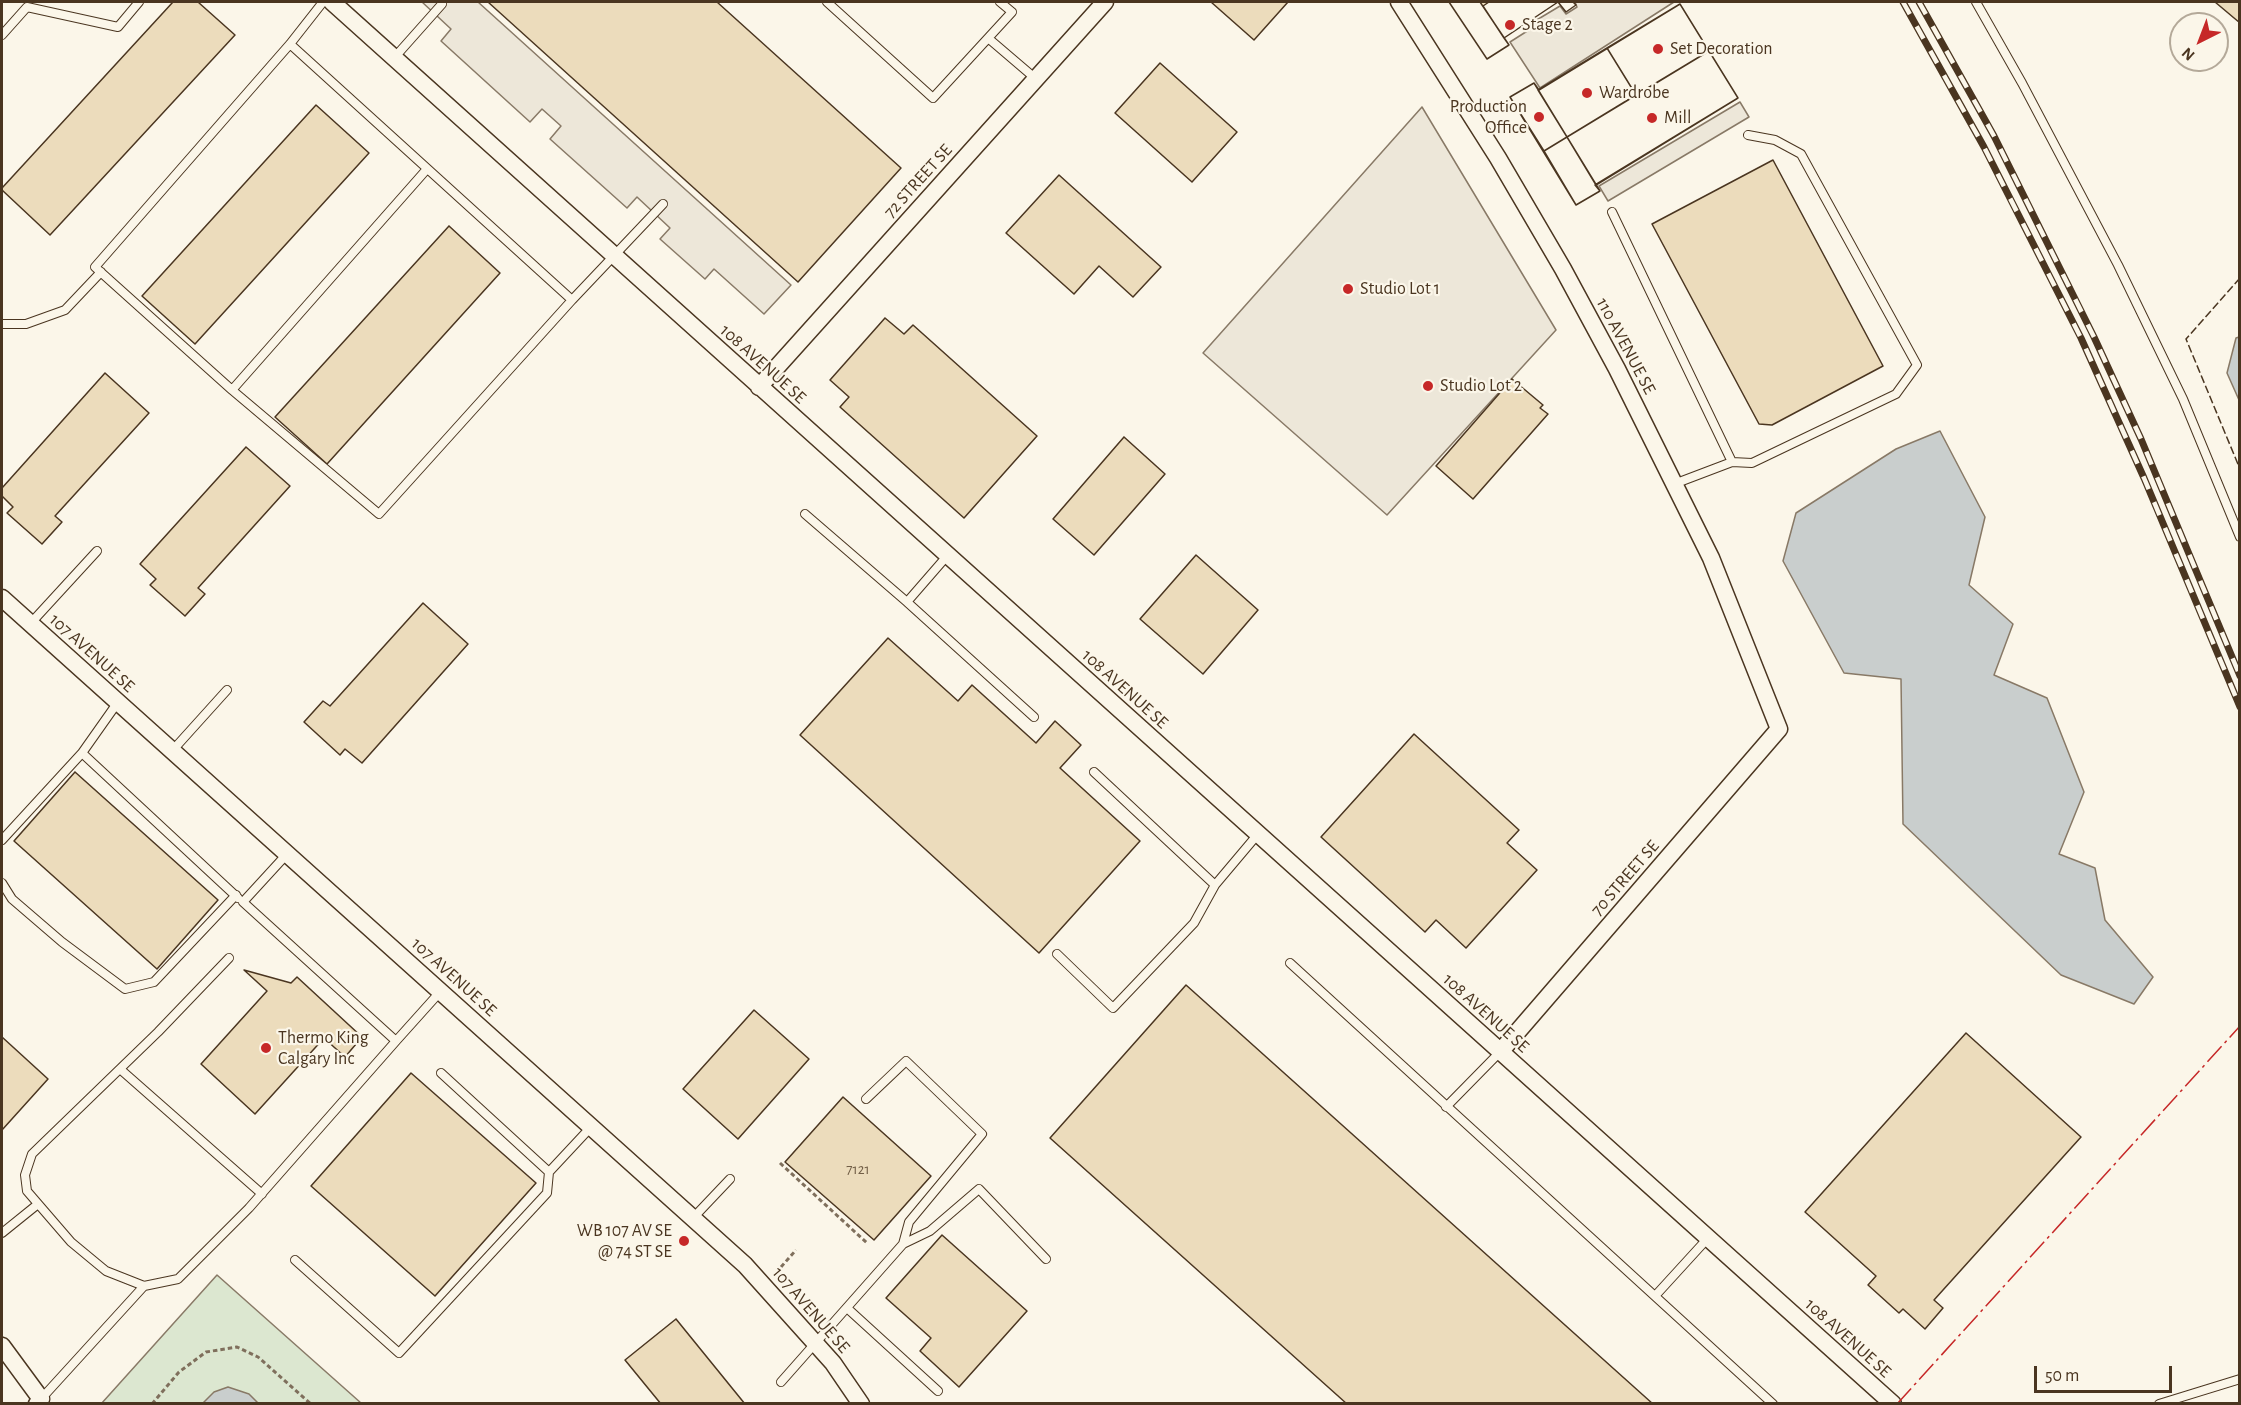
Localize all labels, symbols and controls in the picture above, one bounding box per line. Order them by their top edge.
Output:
north arrow [2169,12,2229,72]
place label: Stage 2 [1522,14,1573,36]
marker: Stage 2 [1503,18,1517,32]
place label: Set Decoration [1670,38,1773,60]
marker: Set Decoration [1651,42,1665,56]
text: N [2179,44,2198,64]
place label: Wardrobe [1599,82,1670,104]
marker: Wardrobe [1580,86,1594,100]
place label: Production Office [1450,96,1527,138]
place label: Mill [1664,107,1691,129]
marker: Production Office [1532,110,1546,124]
marker: Mill [1645,111,1659,125]
street label: 72 STREET SE [879,140,957,222]
place label: Studio Lot 1 [1360,278,1440,300]
marker: Studio Lot 1 [1341,282,1355,296]
street label: 110 AVENUE SE [1592,294,1660,398]
street label: 108 AVENUE SE [715,320,811,408]
place label: Studio Lot 2 [1440,375,1522,397]
marker: Studio Lot 2 [1421,379,1435,393]
street label: 107 AVENUE SE [45,609,139,697]
street label: 108 AVENUE SE [1077,645,1173,733]
street label: 70 STREET SE [1586,836,1664,920]
street label: 107 AVENUE SE [407,933,501,1021]
street label: 108 AVENUE SE [1438,969,1534,1057]
place label: Thermo King Calgary Inc [278,1027,369,1070]
marker: Thermo King Calgary Inc [259,1041,273,1055]
house number: 7121 [846,1160,870,1178]
place label: WB 107 AV SE @ 74 ST SE [577,1220,672,1262]
marker: WB 107 AV SE @ 74 ST SE [677,1234,691,1248]
street label: 107 AVENUE SE [768,1262,854,1358]
street label: 108 AVENUE SE [1800,1294,1896,1382]
scale bar [2037,1354,2175,1392]
text: 50 m [2045,1367,2079,1385]

